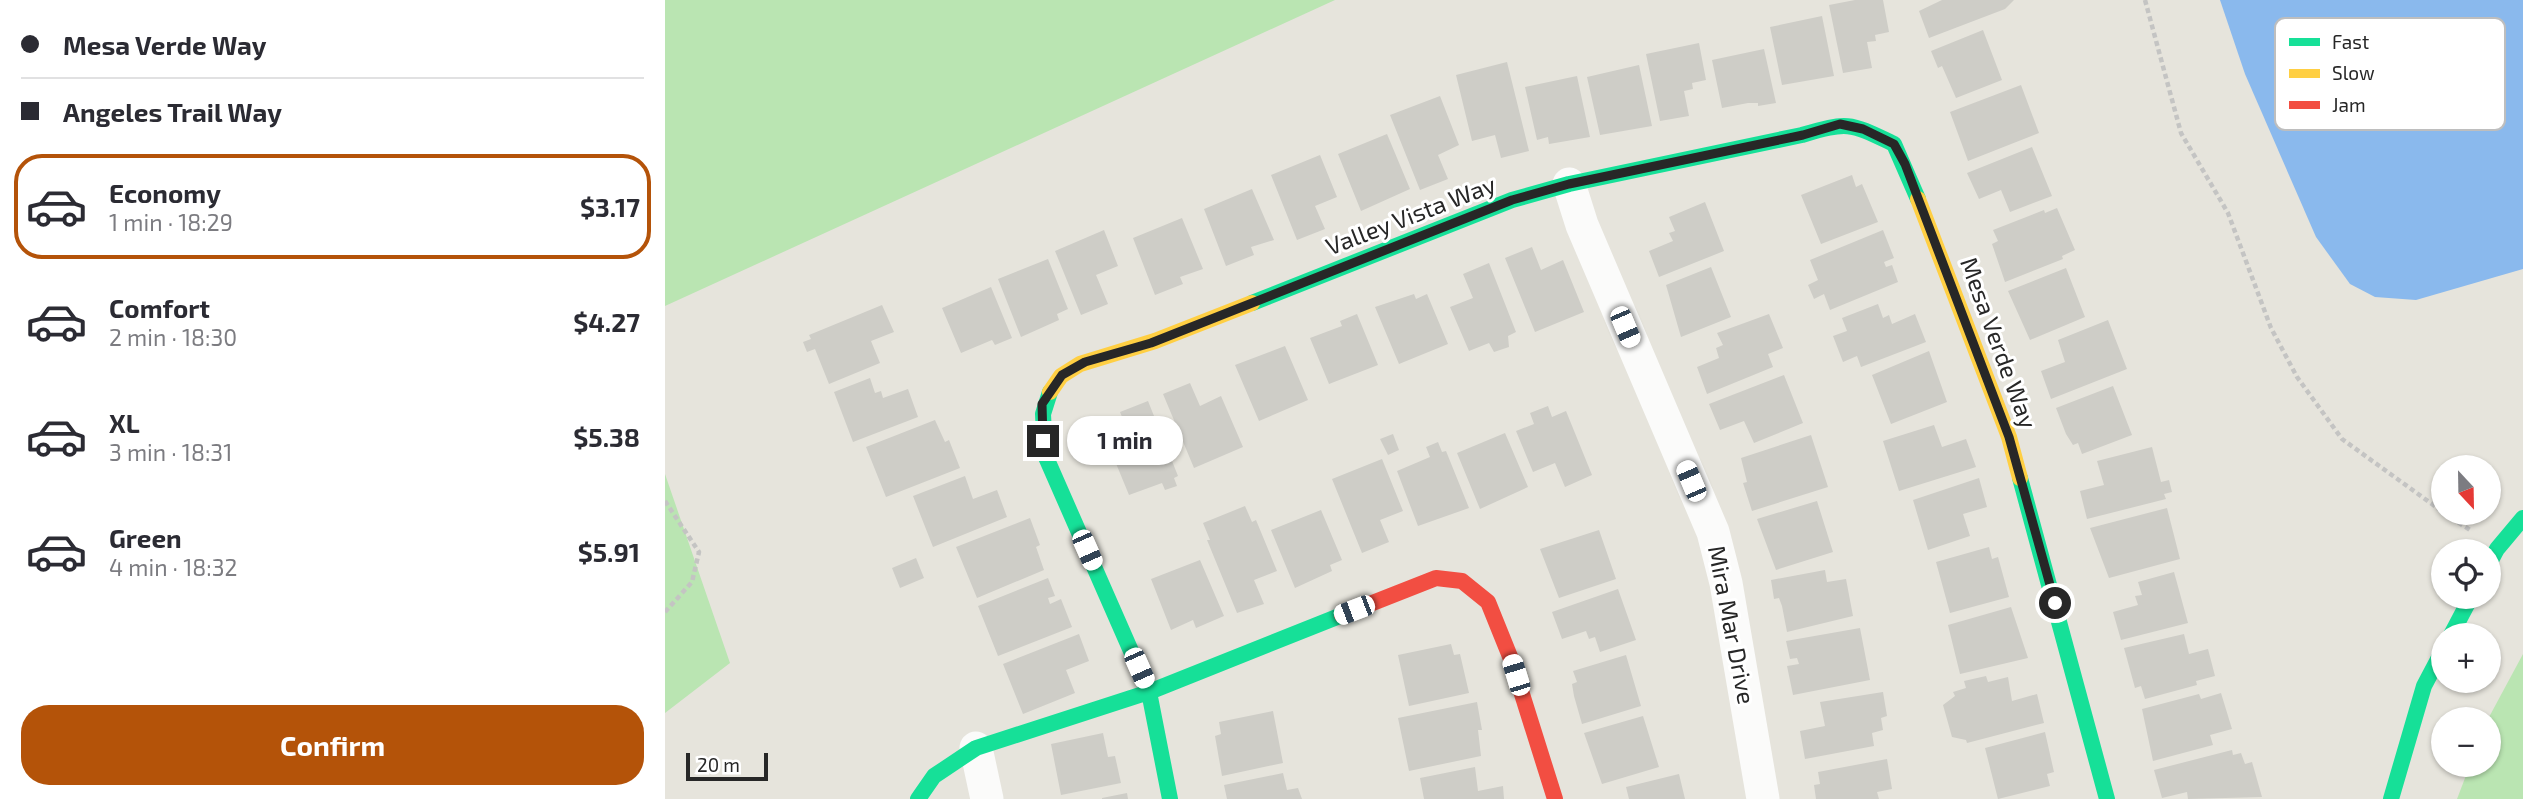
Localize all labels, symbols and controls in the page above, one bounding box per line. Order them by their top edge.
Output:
legend [2275,18,2505,130]
text: Mesa Verde Way [63,29,267,60]
text: Fast [2332,30,2369,53]
text: Slow [2332,61,2375,84]
text: Jam [2332,93,2366,116]
text: Angeles Trail Way [63,96,282,127]
street label: Valley Vista Way [1321,169,1500,260]
icon: car [25,175,88,238]
text: Economy [109,177,221,208]
text: $3.17 [580,191,640,222]
text: 1 min · 18:29 [109,208,233,236]
street label: Mesa Verde Way [1955,253,2044,432]
icon: car [25,290,88,353]
text: Comfort [109,292,210,323]
car [1608,304,1643,350]
text: $4.27 [573,306,640,337]
text: 2 min · 18:30 [109,323,237,351]
icon: car [25,405,88,468]
text: XL [109,407,140,438]
callout: 1 min [1067,416,1183,466]
text: $5.38 [573,421,640,452]
route end [1027,425,1059,457]
text: 1 min [1097,426,1153,454]
text: 3 min · 18:31 [109,438,232,466]
north arrow [2431,455,2501,525]
map controls [2431,455,2501,777]
car [1674,458,1709,504]
icon: car [25,520,88,583]
text: Green [109,522,182,553]
car [1069,527,1106,573]
text: $5.91 [578,536,640,567]
button: locate [2431,539,2501,609]
street label: Mira Mar Drive [1703,543,1762,706]
text: 4 min · 18:32 [109,553,237,581]
route start [2039,587,2071,619]
car [1331,593,1378,627]
button: + [2431,623,2501,693]
car [1121,645,1158,691]
car [1500,652,1533,698]
button: Confirm [21,705,644,785]
button: − [2431,707,2501,777]
scale bar [686,750,768,782]
text: 20 m [697,753,740,776]

